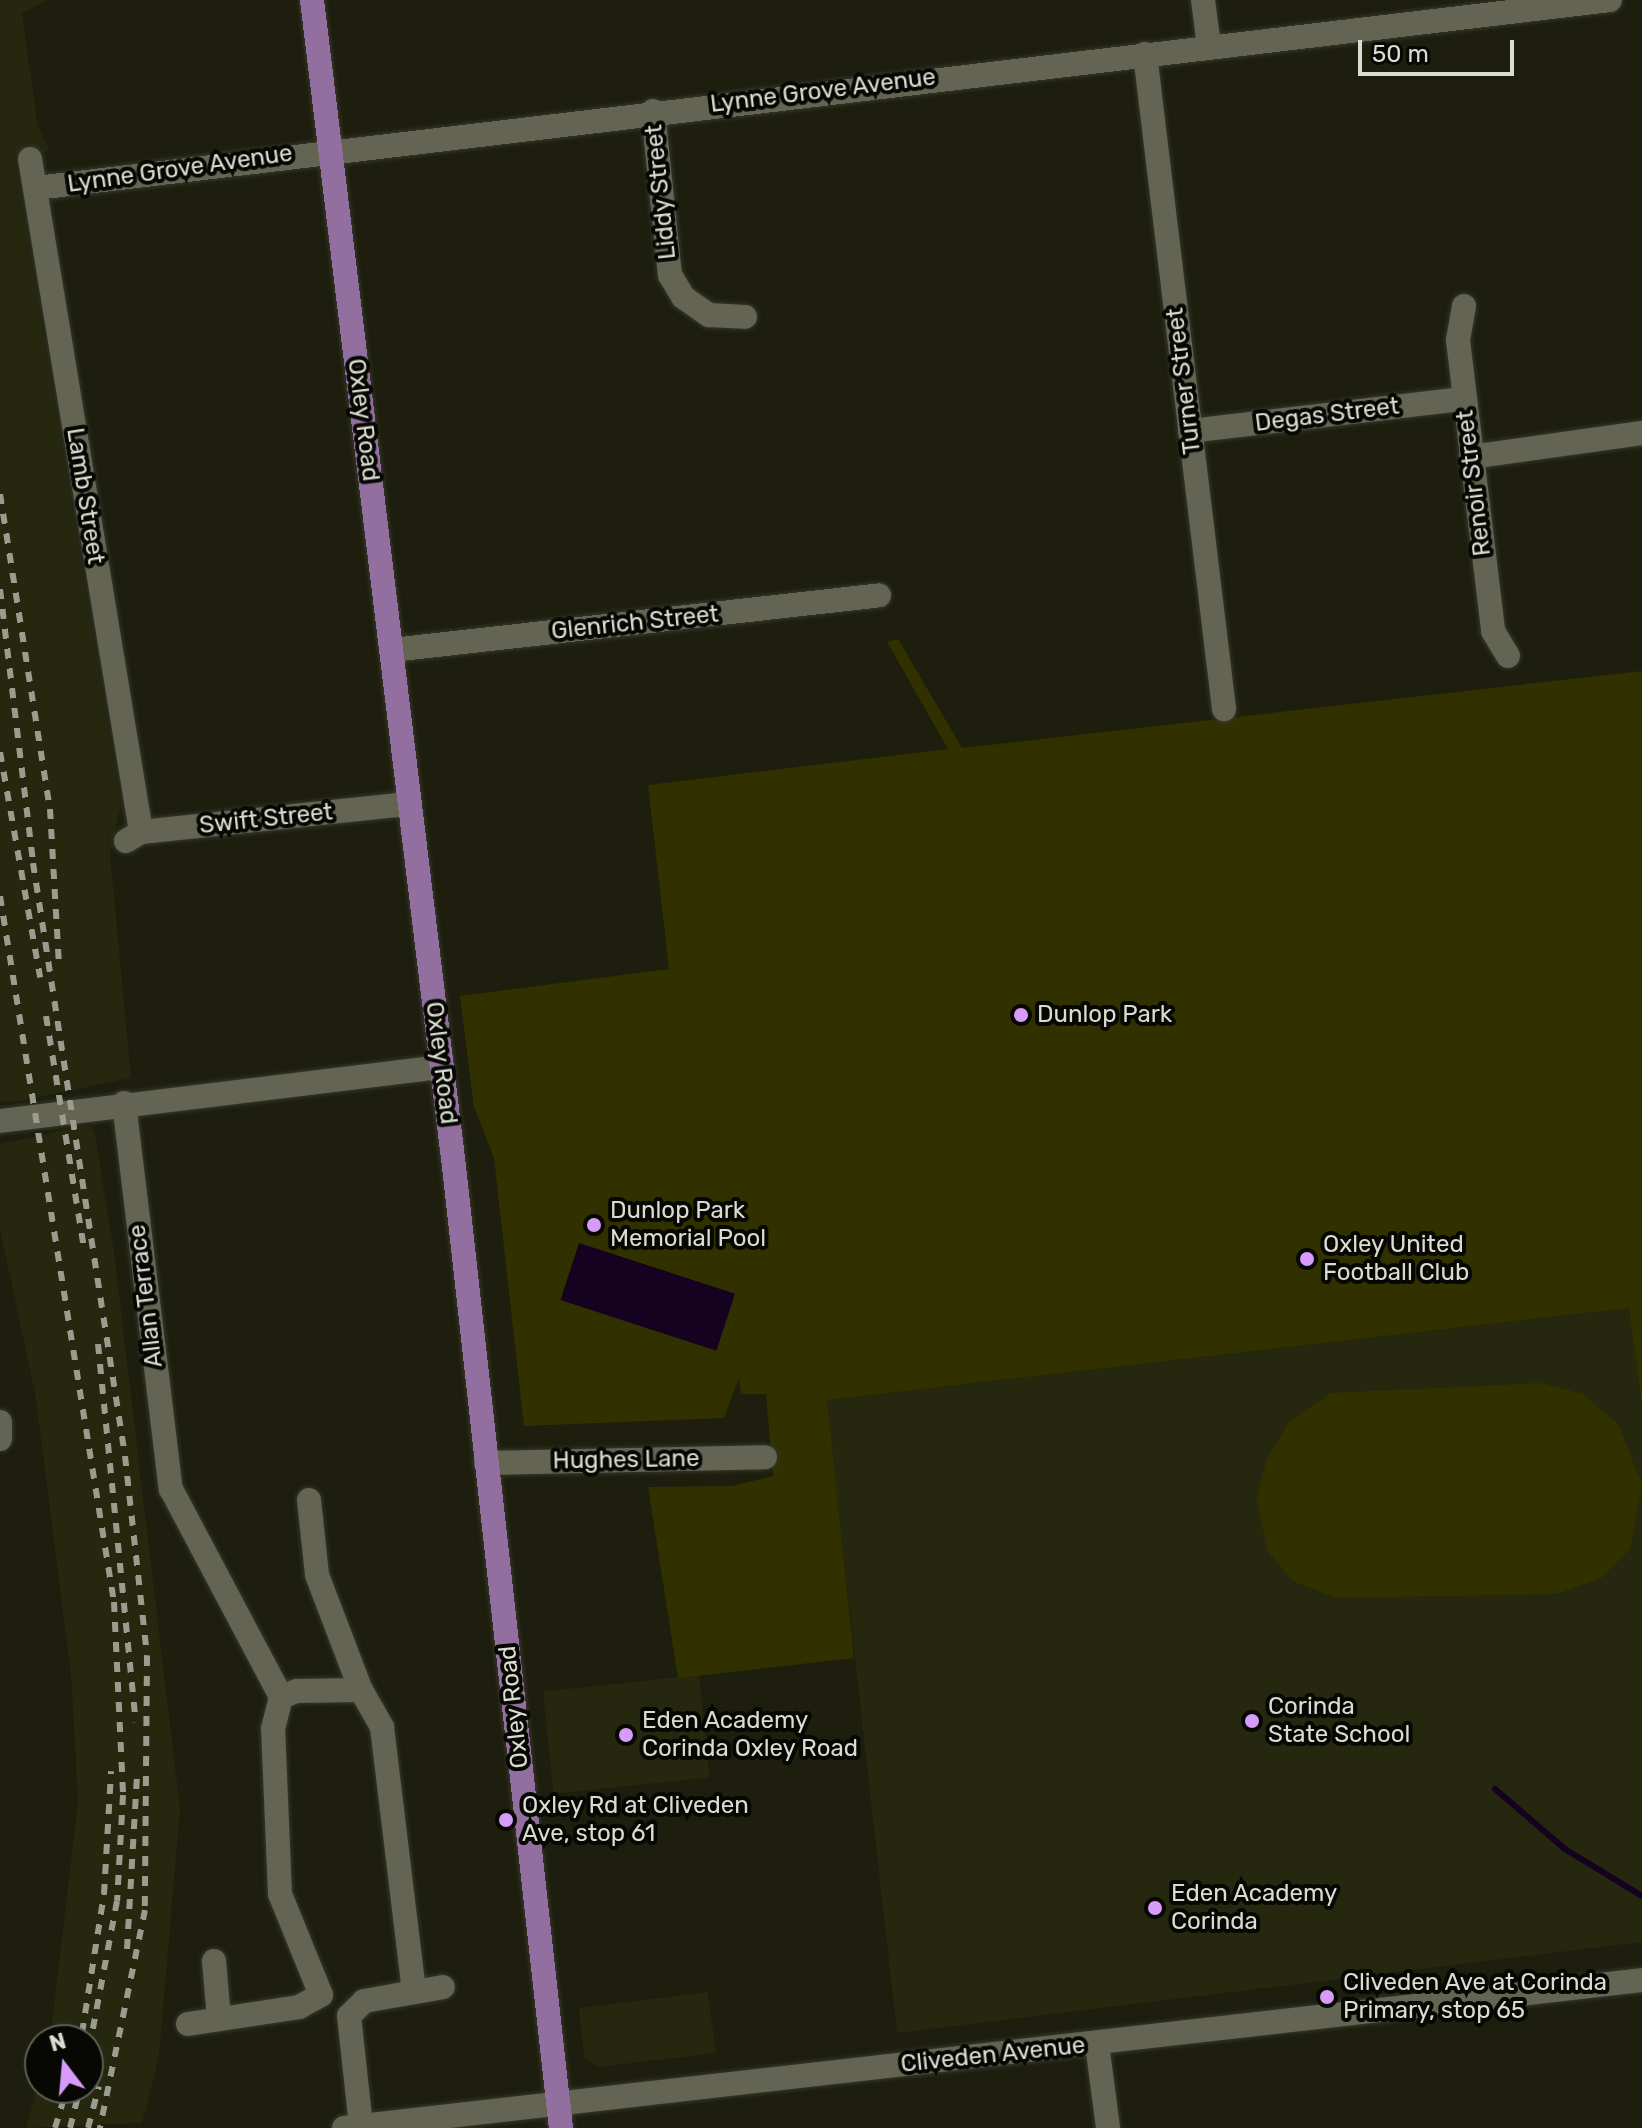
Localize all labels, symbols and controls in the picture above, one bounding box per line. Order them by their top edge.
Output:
scale bar [1362,24,1518,74]
text: 50 m [1372,40,1429,68]
street label: Lynne Grove Avenue [708,63,938,119]
street label: Liddy Street [640,123,682,261]
street label: Lynne Grove Avenue [65,139,295,199]
street label: Turner Street [1161,306,1207,456]
street label: Oxley Road [341,357,385,483]
street label: Degas Street [1253,392,1401,438]
street label: Renoir Street [1451,408,1497,558]
street label: Lamb Street [60,426,110,566]
street label: Glenrich Street [550,600,720,646]
street label: Swift Street [198,798,334,840]
street label: Oxley Road [419,1000,463,1126]
place label: Dunlop Park [1037,1001,1172,1029]
marker: Dunlop Park [1012,1006,1030,1024]
place label: Dunlop Park Memorial Pool [610,1197,766,1253]
marker: Dunlop Park Memorial Pool [585,1216,603,1234]
street label: Allan Terrace [123,1223,169,1369]
place label: Oxley United Football Club [1323,1231,1469,1287]
marker: Oxley United Football Club [1298,1250,1316,1268]
street label: Hughes Lane [552,1444,700,1476]
street label: Oxley Road [493,1644,535,1770]
place label: Corinda State School [1268,1693,1410,1749]
place label: Eden Academy Corinda Oxley Road [642,1707,859,1763]
marker: Corinda State School [1243,1712,1261,1730]
marker: Eden Academy Corinda Oxley Road [617,1726,635,1744]
place label: Oxley Rd at Cliveden Ave, stop 61 [522,1792,749,1848]
marker: Oxley Rd at Cliveden Ave, stop 61 [497,1811,515,1829]
place label: Eden Academy Corinda [1171,1880,1338,1936]
marker: Eden Academy Corinda [1146,1899,1164,1917]
place label: Cliveden Ave at Corinda Primary, stop 65 [1343,1969,1608,2025]
marker: Cliveden Ave at Corinda Primary, stop 65 [1318,1988,1336,2006]
north arrow [24,2024,104,2104]
text: N [46,2027,69,2058]
street label: Cliveden Avenue [899,2031,1087,2079]

